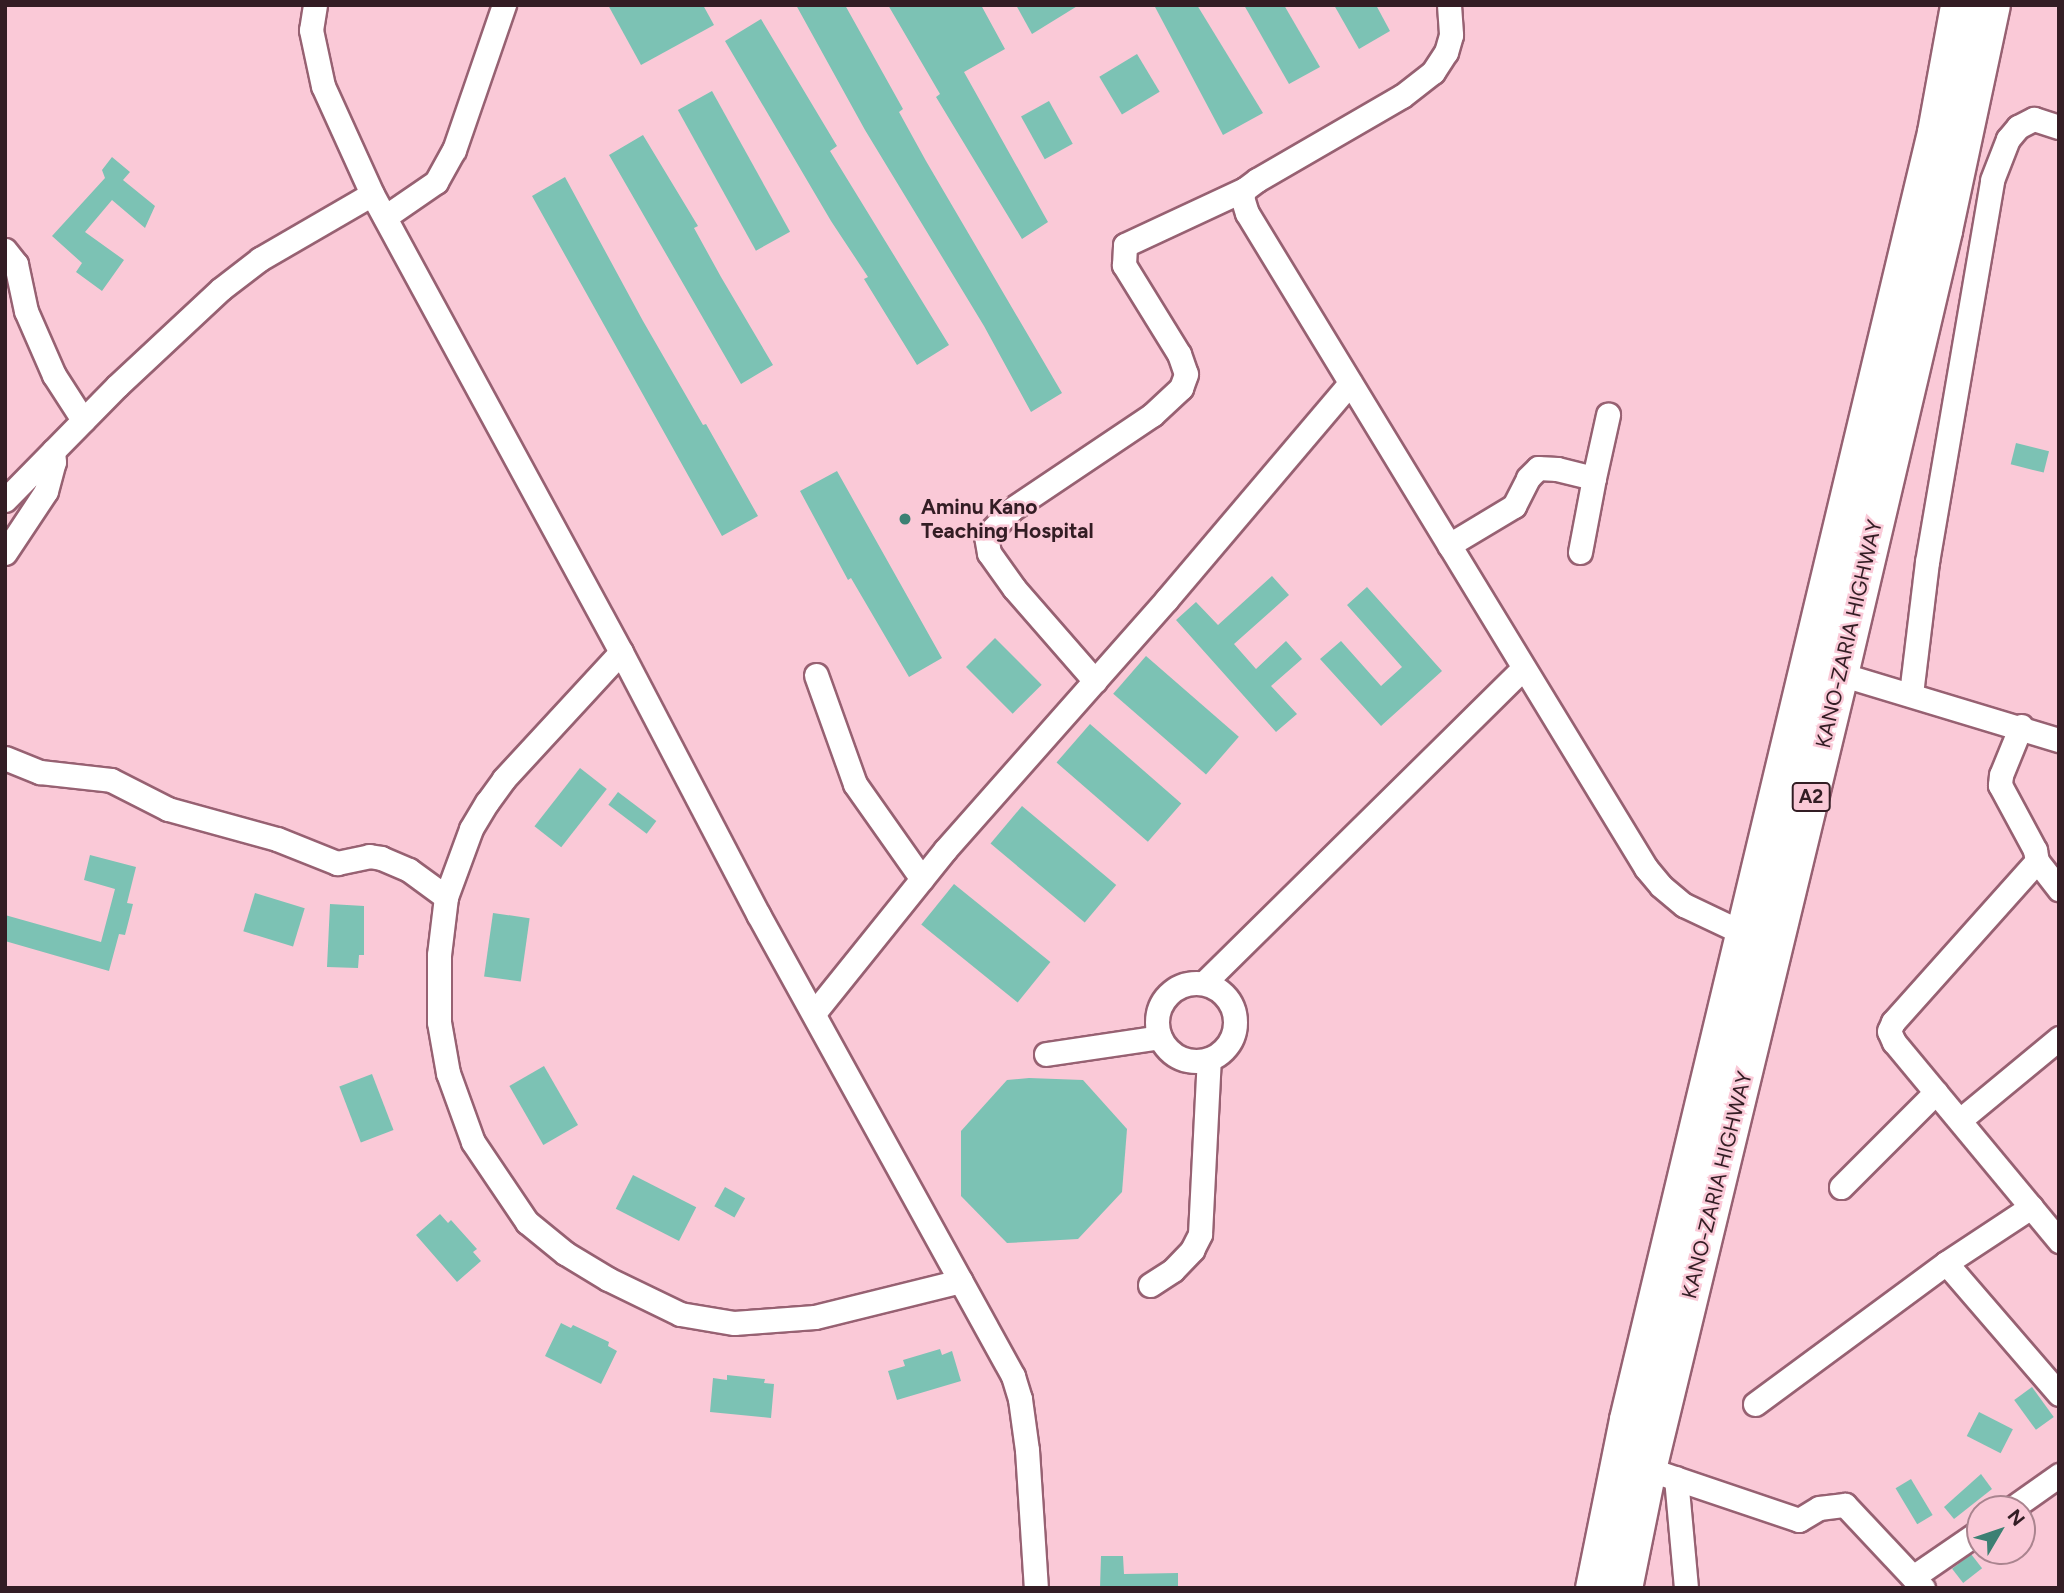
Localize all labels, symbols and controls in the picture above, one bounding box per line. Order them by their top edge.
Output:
place label: Aminu Kano Teaching Hospital [921,494,1094,544]
marker: Aminu Kano Teaching Hospital [895,509,915,529]
street label: KANO-ZARIA HIGHWAY [1810,517,1888,751]
road number: A2 [1790,782,1832,812]
street label: KANO-ZARIA HIGHWAY [1677,1069,1757,1301]
north arrow [1966,1495,2036,1565]
text: N [2003,1505,2030,1531]

